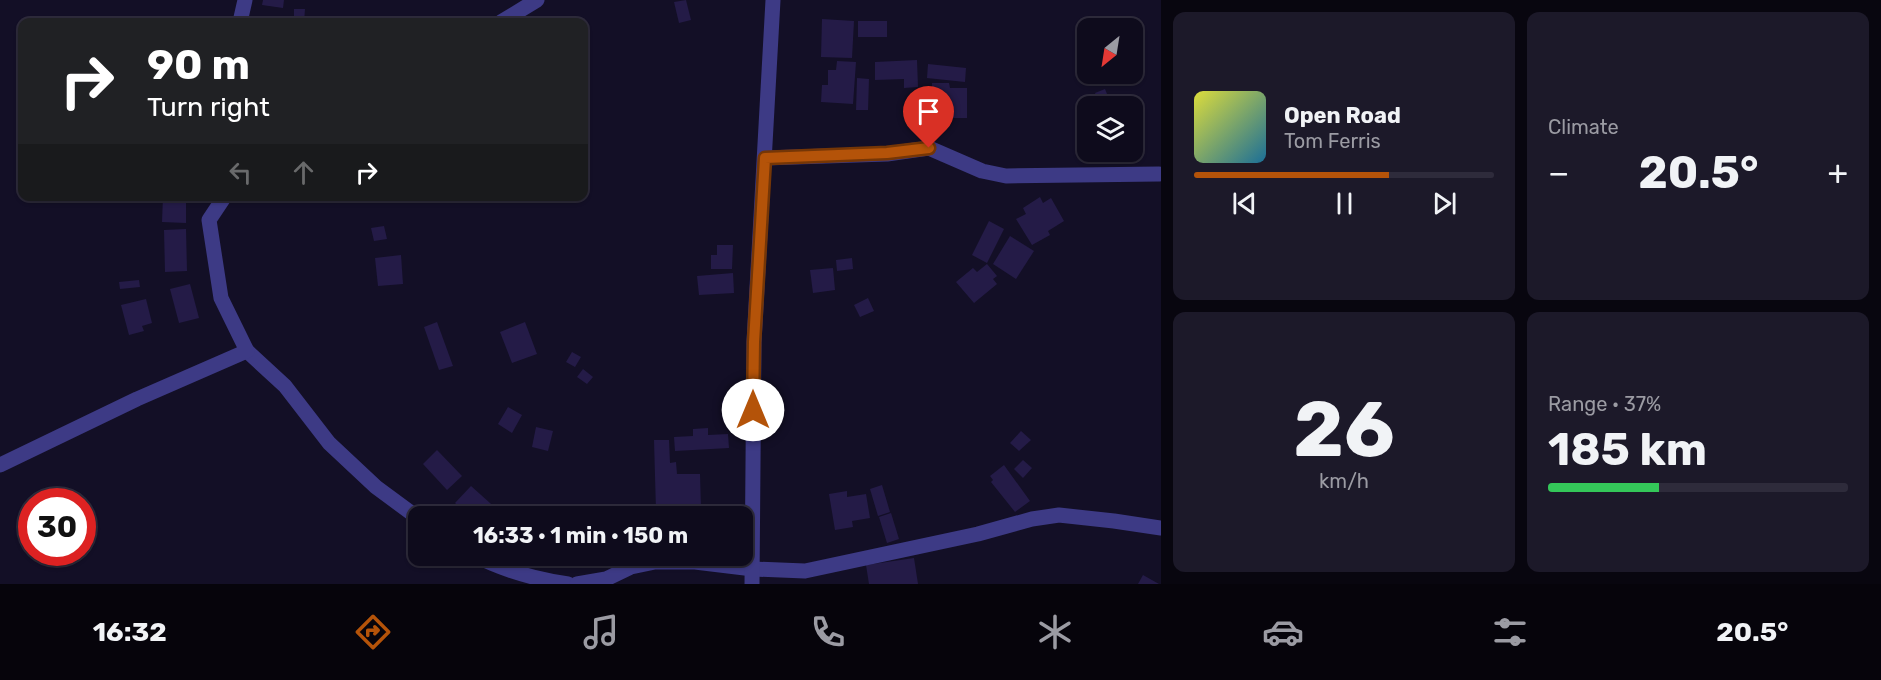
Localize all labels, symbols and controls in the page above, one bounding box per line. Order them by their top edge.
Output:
north arrow [1077,18,1143,84]
map controls [1077,18,1143,162]
text: 90 m [147,40,250,90]
icon: right [48,42,126,120]
pin [903,86,954,148]
text: Turn right [147,91,270,123]
icon: arrive [912,95,945,128]
button: layers [1077,96,1143,162]
text: Open Road [1284,102,1401,129]
text: Climate [1548,115,1619,139]
text: Tom Ferris [1284,129,1381,153]
text: 20.5° [1639,146,1758,199]
text: − [1548,153,1569,192]
text: + [1827,153,1848,192]
icon: left [224,156,257,189]
icon: ahead [287,156,320,189]
icon: right [350,156,383,189]
icon: previous [1228,187,1261,220]
icon: pause [1328,187,1361,220]
icon: next [1428,187,1461,220]
position arrow [721,378,785,442]
text: 26 [1293,383,1395,476]
text: Range · 37% [1548,392,1661,416]
text: 185 km [1548,423,1707,476]
text: km/h [1319,469,1369,493]
speed limit sign: 30 [18,488,96,566]
text: 16:33 · 1 min · 150 m [473,522,688,549]
icon: directions [352,611,394,653]
icon: music [580,611,622,653]
icon: phone [807,611,849,653]
icon: climate [1034,611,1076,653]
icon: car [1262,611,1304,653]
icon: filters [1489,611,1531,653]
text: 16:32 [93,616,167,648]
text: 20.5° [1716,616,1788,648]

